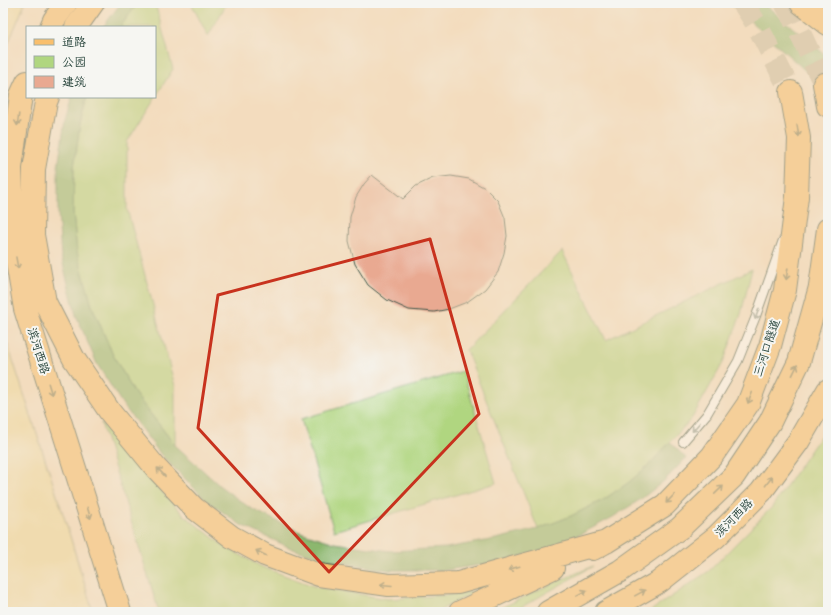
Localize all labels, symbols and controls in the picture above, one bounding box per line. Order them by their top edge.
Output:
legend [26,26,156,98]
text: 道路 [62,33,86,52]
text: 公园 [62,53,86,72]
text: 建筑 [62,73,86,92]
one-way arrow [14,113,22,126]
one-way arrow [794,124,802,137]
one-way arrow [13,256,21,269]
one-way arrow [783,267,791,280]
one-way arrow [752,307,760,319]
street label: 三河口隧道 [749,317,785,379]
street label: 滨河西路 [22,325,54,377]
one-way arrow [792,364,799,376]
one-way arrow [47,382,54,395]
one-way arrow [746,392,753,404]
one-way arrow [691,422,700,433]
one-way arrow [156,467,165,477]
one-way arrow [765,475,774,486]
one-way arrow [714,485,724,495]
one-way arrow [665,494,675,504]
street label: 滨河西路 [710,494,758,542]
one-way arrow [86,506,93,519]
one-way arrow [256,548,268,556]
one-way arrow [508,565,521,572]
one-way arrow [380,581,393,588]
one-way arrow [576,589,588,596]
one-way arrow [634,589,646,596]

